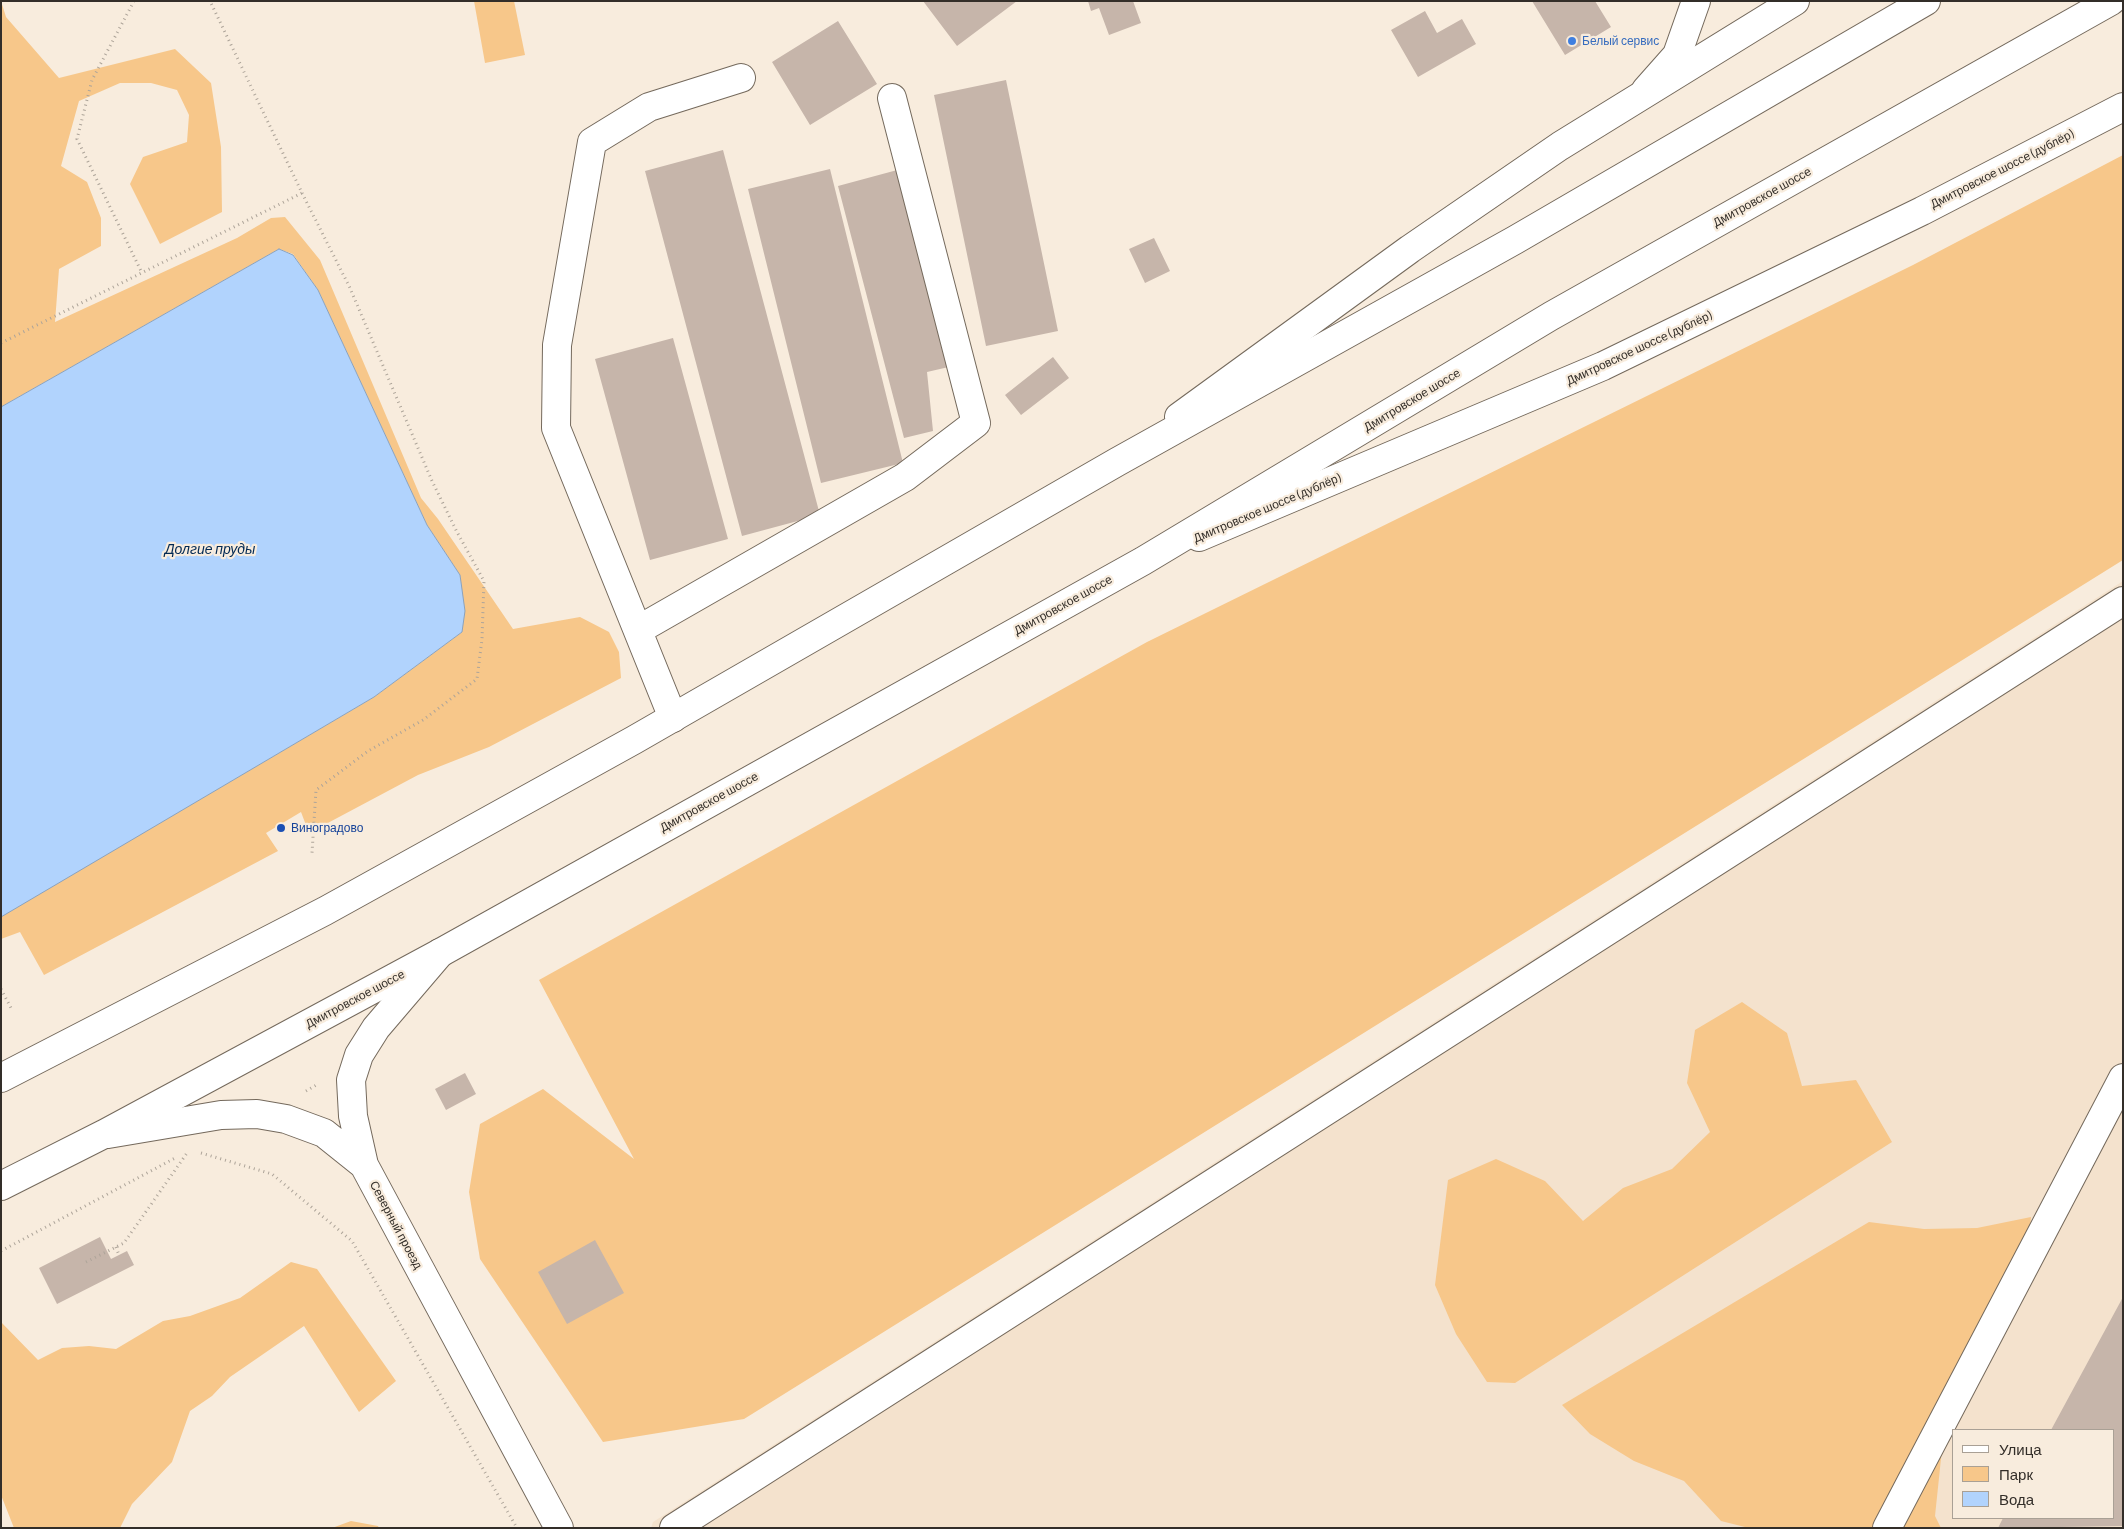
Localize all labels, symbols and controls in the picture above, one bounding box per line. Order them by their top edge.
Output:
place label: Белый сервис [1582,34,1659,48]
marker: Белый сервис [1566,35,1578,47]
street label: Дмитровское шоссе (дублёр) [1928,127,2076,211]
street label: Дмитровское шоссе [1710,164,1814,230]
street label: Дмитровское шоссе (дублёр) [1564,308,1714,388]
street label: Дмитровское шоссе [1361,365,1463,435]
street label: Дмитровское шоссе (дублёр) [1191,470,1343,546]
water label: Долгие пруды [165,541,255,557]
street label: Дмитровское шоссе [1011,572,1115,638]
street label: Дмитровское шоссе [657,769,761,835]
place label: Виноградово [291,821,363,835]
marker: Виноградово [275,822,287,834]
street label: Дмитровское шоссе [303,967,407,1031]
street label: Северный проезд [367,1178,425,1272]
legend [1952,1429,2114,1519]
text: Улица [1999,1440,2042,1458]
text: Парк [1999,1465,2033,1483]
text: Вода [1999,1490,2034,1508]

